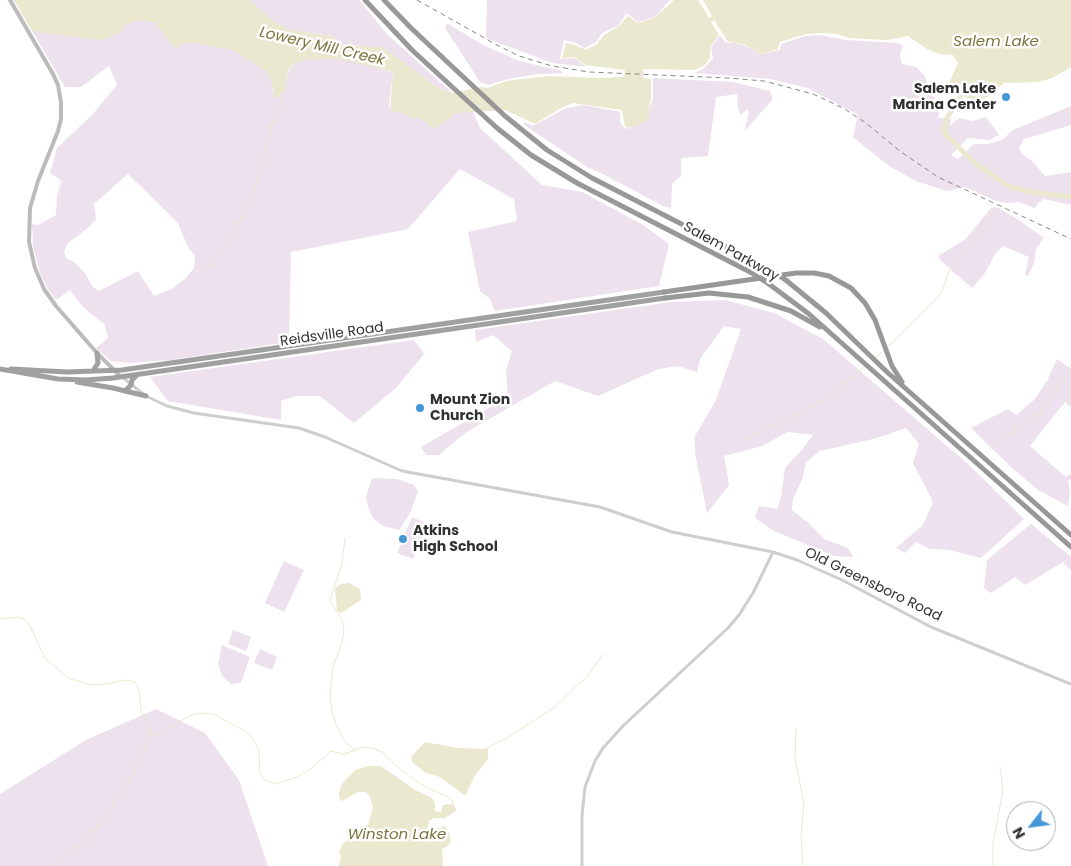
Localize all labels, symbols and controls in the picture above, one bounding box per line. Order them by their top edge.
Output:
water label: Lowery Mill Creek [258,24,386,70]
water label: Salem Lake [953,33,1039,51]
place label: Salem Lake Marina Center [893,81,996,114]
marker: Salem Lake Marina Center [1000,91,1012,103]
street label: Salem Parkway [680,219,782,285]
street label: Reidsville Road [279,319,385,351]
place label: Mount Zion Church [430,392,510,424]
marker: Mount Zion Church [414,402,426,414]
place label: Atkins High School [413,523,498,556]
marker: Atkins High School [397,533,409,545]
street label: Old Greensboro Road [802,545,944,625]
north arrow [1006,801,1056,851]
text: N [1008,823,1030,843]
water label: Winston Lake [348,826,446,844]

